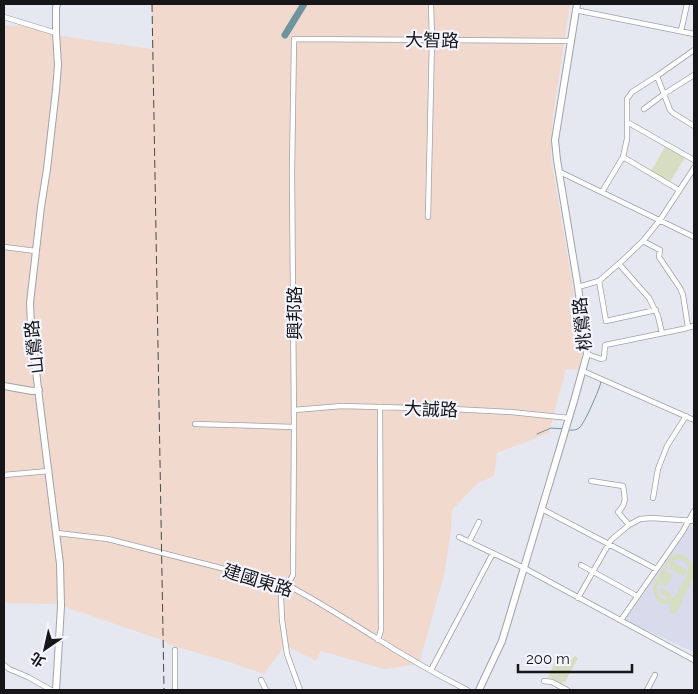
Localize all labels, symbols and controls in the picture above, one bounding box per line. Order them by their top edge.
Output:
street label: 大智路 [405,29,459,51]
street label: 興邦路 [284,286,305,340]
street label: 桃鶯路 [569,296,595,352]
street label: 山鶯路 [21,319,47,375]
street label: 大誠路 [404,398,458,420]
street label: 建國東路 [221,559,295,601]
north arrow [20,624,70,674]
scale bar [518,642,632,674]
text: 北 [27,649,48,670]
text: 200 m [526,650,570,668]

